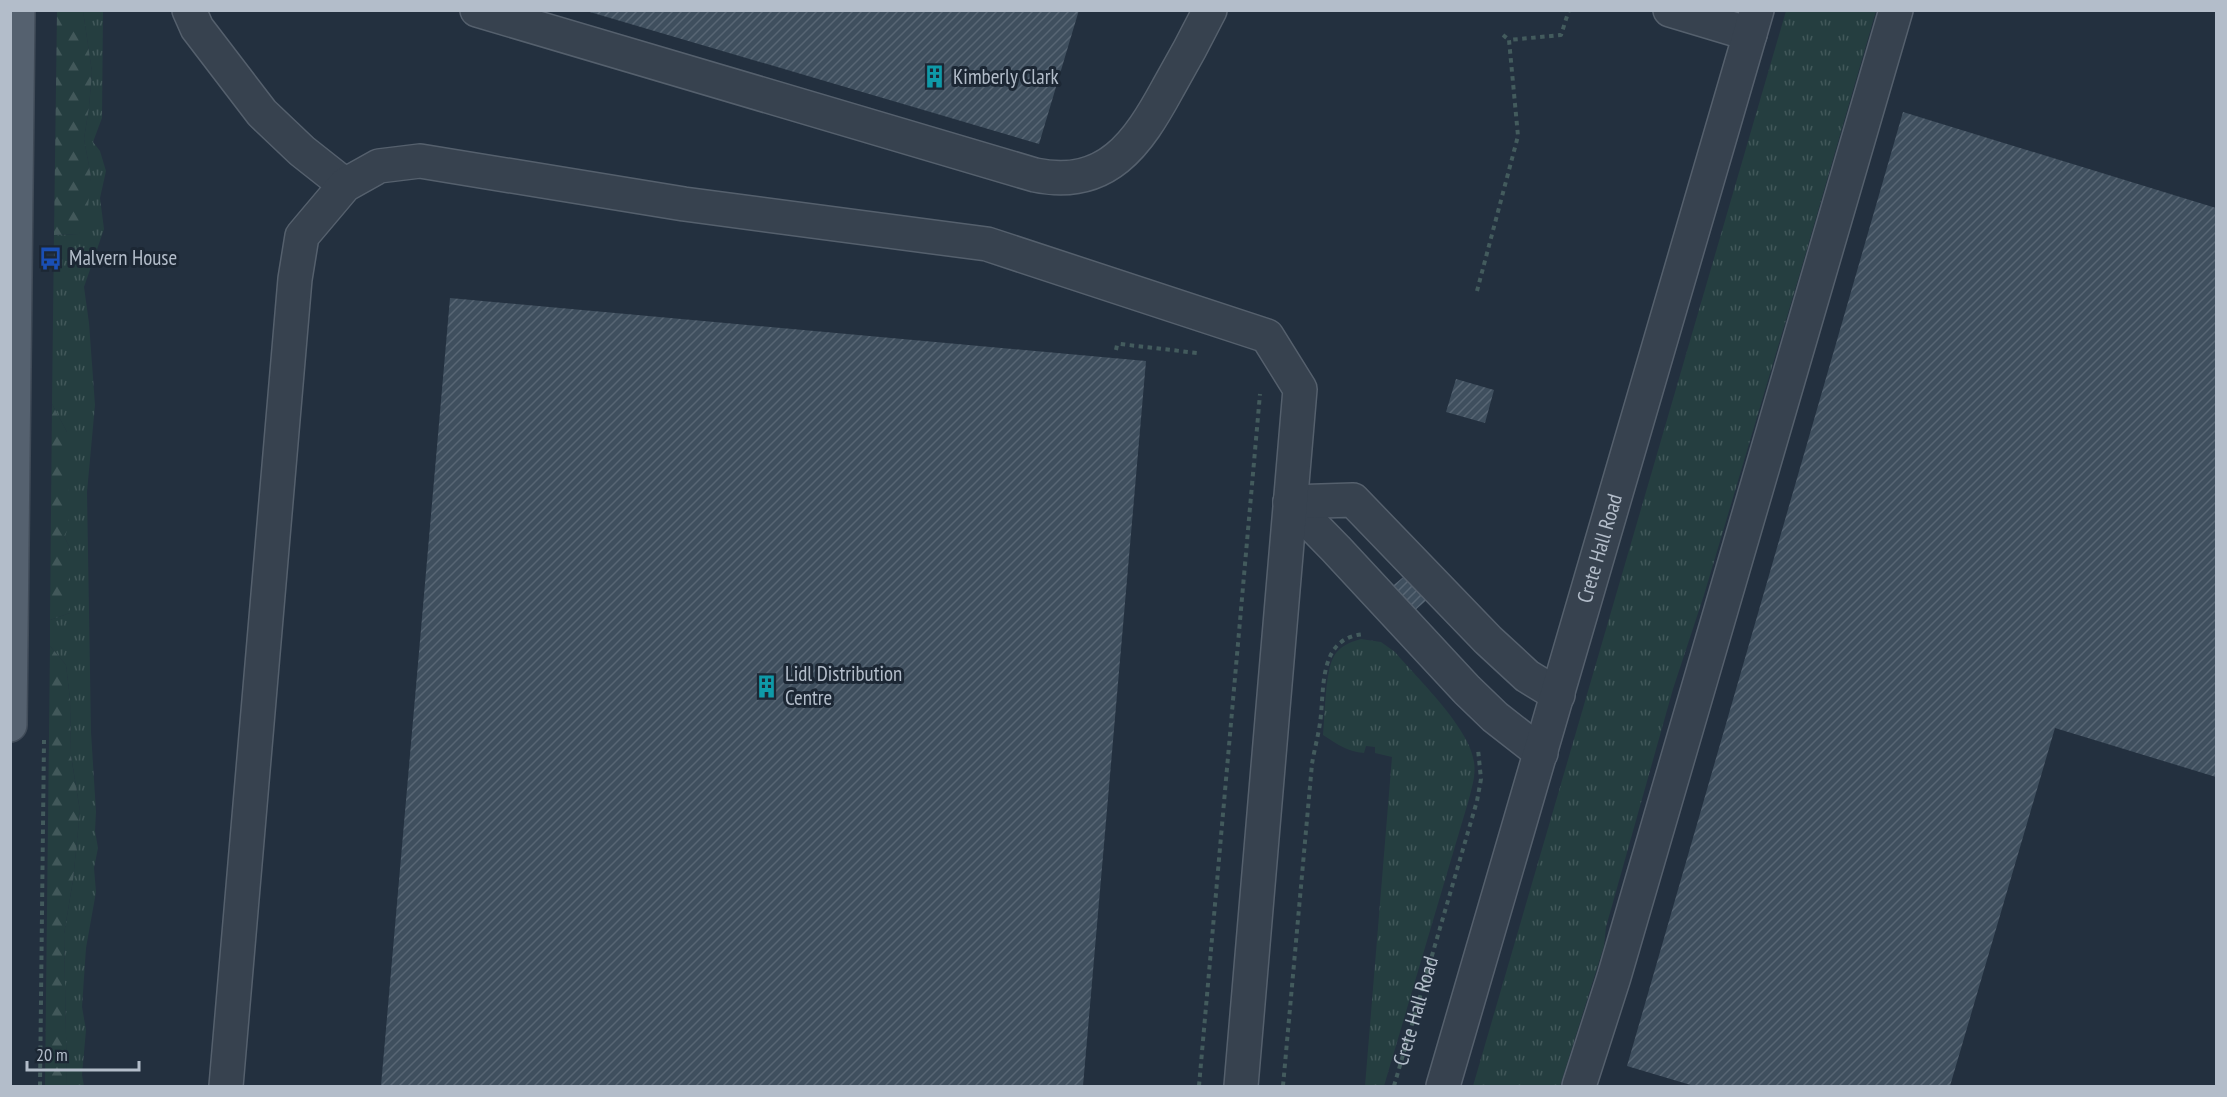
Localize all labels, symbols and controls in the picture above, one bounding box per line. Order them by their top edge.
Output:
place label: Kimberly Clark [953,63,1059,90]
building icon: Kimberly Clark [922,64,948,90]
place label: Malvern House [69,244,177,271]
bus stop icon: Malvern House [38,245,64,271]
street label: Crete Hall Road [1571,491,1628,606]
place label: Lidl Distribution Centre [785,660,902,711]
building icon: Lidl Distribution Centre [754,673,780,699]
street label: Crete Hall Road [1387,953,1444,1069]
scale bar [27,1034,140,1072]
text: 20 m [36,1043,68,1066]

